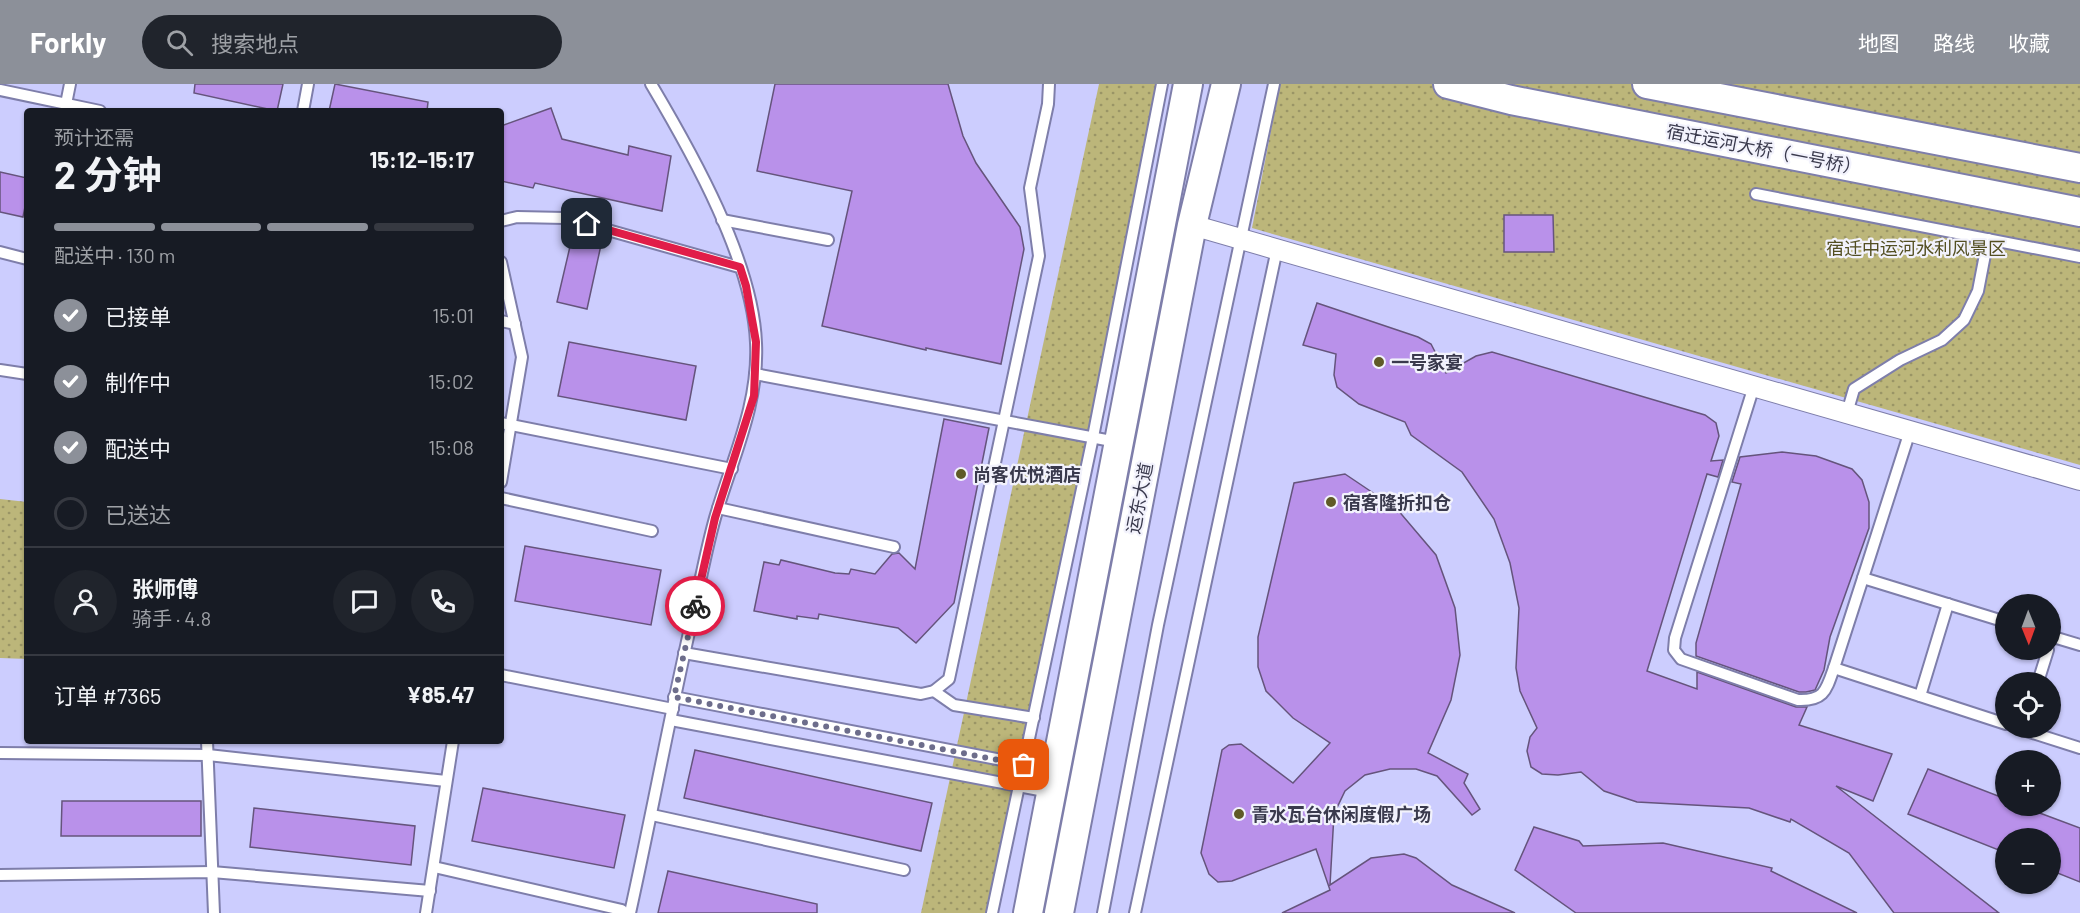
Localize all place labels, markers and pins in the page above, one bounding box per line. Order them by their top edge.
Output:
pin [561,198,612,249]
place label: 一号家宴 [1391,351,1463,373]
marker: 一号家宴 [1372,355,1386,369]
place label: 尚客优悦酒店 [973,463,1081,485]
marker: 尚客优悦酒店 [954,467,968,481]
place label: 宿客隆折扣仓 [1343,491,1451,513]
marker: 宿客隆折扣仓 [1324,495,1338,509]
pin [998,739,1049,790]
place label: 青水瓦台休闲度假广场 [1251,803,1431,825]
marker: 青水瓦台休闲度假广场 [1232,807,1246,821]

